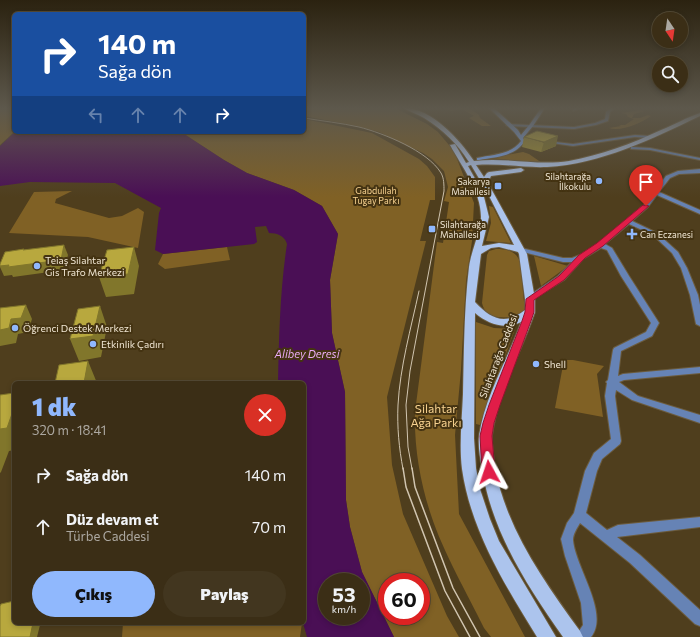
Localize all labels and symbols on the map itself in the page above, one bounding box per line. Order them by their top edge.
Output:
north arrow [652,12,688,48]
pin [629,165,663,206]
place label: Silahtarağa İlkokulu [545,171,591,192]
place label: Sakarya Mahallesi [451,176,490,197]
marker: Silahtarağa İlkokulu [594,176,604,186]
marker: Sakarya Mahallesi [493,181,503,191]
park label: Gabdullah Tugay Parkı [353,185,399,206]
place label: Silahtarağa Mahallesi [440,219,486,240]
marker: Silahtarağa Mahallesi [427,224,437,234]
marker: Can Eczanesi [627,229,637,239]
place label: Can Eczanesi [640,229,693,240]
place label: Teiaş Silahtar Gis Trafo Merkezi [45,254,125,278]
marker: Teiaş Silahtar Gis Trafo Merkezi [32,261,42,271]
street label: Silahtarağa Caddesi [476,312,520,400]
place label: Öğrenci Destek Merkezi [23,322,131,334]
marker: Öğrenci Destek Merkezi [10,323,20,333]
place label: Etkinlik Çadırı [101,338,164,350]
marker: Etkinlik Çadırı [88,339,98,349]
water label: Alibey Deresi [274,347,341,360]
place label: Shell [544,358,566,370]
marker: Shell [531,359,541,369]
park label: Silahtar Ağa Parkı [410,401,462,429]
position arrow [468,451,510,493]
speed limit sign: 60 [378,573,430,625]

